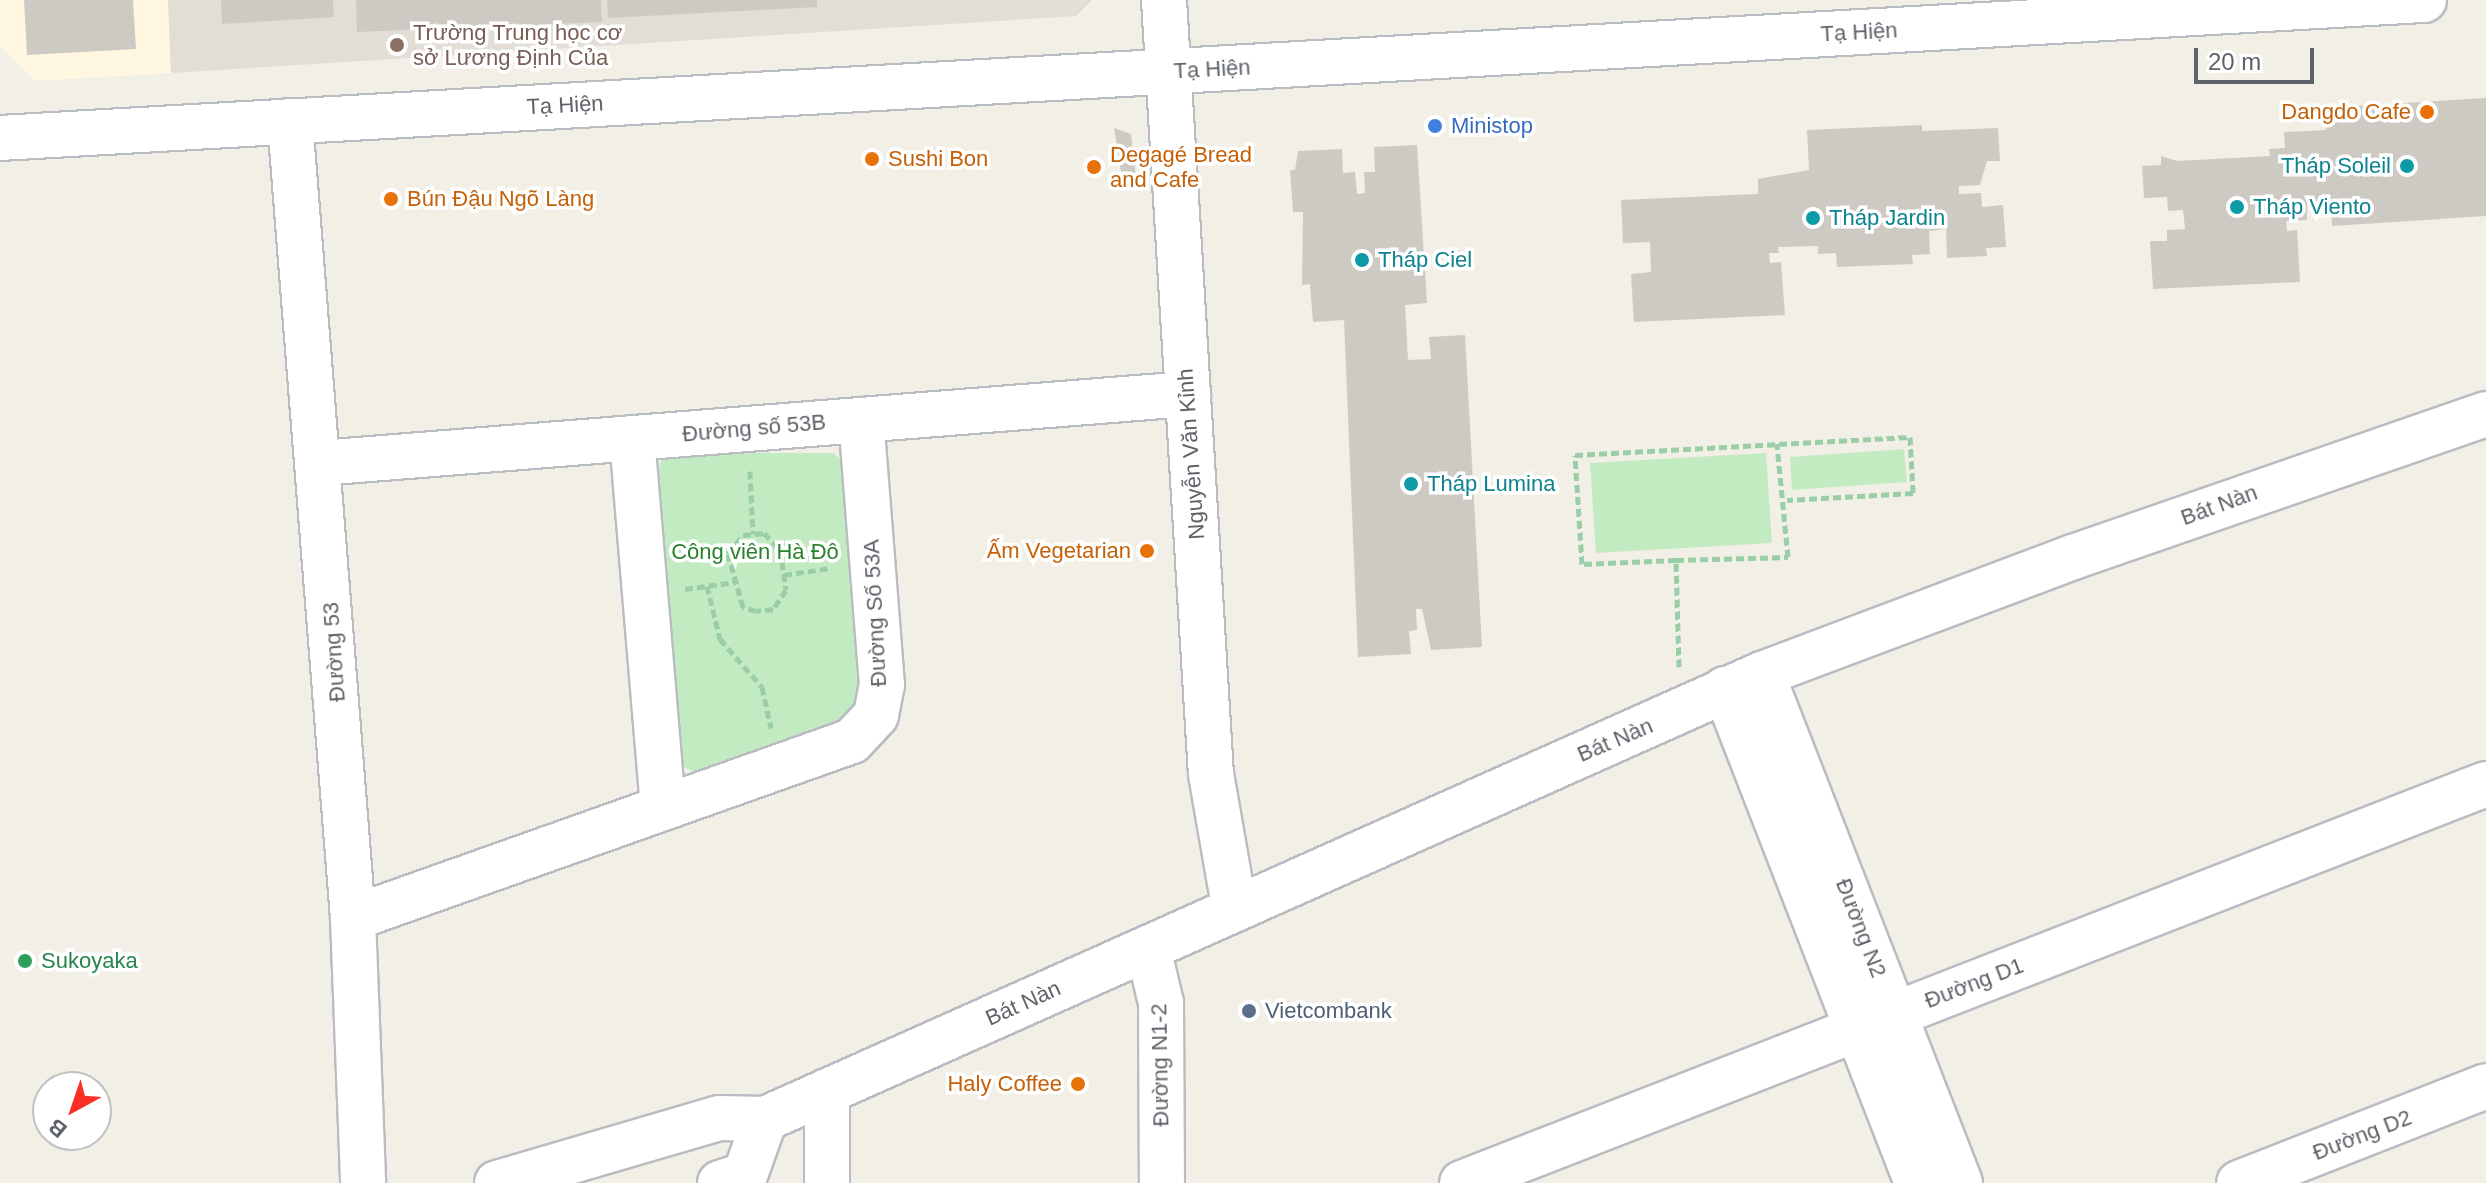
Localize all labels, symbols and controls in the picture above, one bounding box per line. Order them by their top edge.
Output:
street label: Tạ Hiện [1820,17,1898,47]
place label: Trường Trung học cơ sở Lương Định Của [413,19,622,70]
scale bar [2198,32,2318,82]
marker: Trường Trung học cơ sở Lương Định Của [388,36,406,54]
text: 20 m [2208,48,2261,75]
street label: Tạ Hiện [1173,54,1251,84]
street label: Tạ Hiện [526,90,604,120]
place label: Dangdo Cafe [2281,99,2411,125]
marker: Dangdo Cafe [2418,103,2436,121]
place label: Ministop [1451,113,1533,139]
marker: Ministop [1426,117,1444,135]
place label: Degagé Bread and Cafe [1110,141,1252,192]
place label: Sushi Bon [888,146,988,172]
marker: Sushi Bon [863,150,881,168]
place label: Tháp Soleil [2281,153,2391,179]
marker: Tháp Soleil [2398,157,2416,175]
marker: Degagé Bread and Cafe [1085,158,1103,176]
place label: Bún Đậu Ngõ Làng [407,186,594,212]
marker: Bún Đậu Ngõ Làng [382,190,400,208]
place label: Tháp Viento [2253,194,2371,220]
marker: Tháp Viento [2228,198,2246,216]
place label: Tháp Jardin [1829,205,1945,231]
marker: Tháp Jardin [1804,209,1822,227]
place label: Tháp Ciel [1378,247,1472,273]
marker: Tháp Ciel [1353,251,1371,269]
street label: Nguyễn Văn Kỉnh [1172,368,1210,540]
street label: Đường số 53B [681,409,827,447]
place label: Tháp Lumina [1427,471,1555,497]
marker: Tháp Lumina [1402,475,1420,493]
street label: Bát Nàn [2177,479,2261,531]
place label: Ấm Vegetarian [987,538,1131,564]
park label: Công viên Hà Đô [671,539,839,565]
street label: Đường Số 53A [858,539,892,687]
marker: Ấm Vegetarian [1138,542,1156,560]
street label: Đường 53 [317,601,351,703]
street label: Bát Nàn [1573,712,1657,768]
street label: Đường N2 [1830,875,1892,981]
place label: Sukoyaka [41,948,138,974]
marker: Sukoyaka [16,952,34,970]
street label: Đường D1 [1921,952,2027,1014]
street label: Bát Nàn [981,975,1065,1031]
place label: Vietcombank [1265,998,1392,1024]
marker: Vietcombank [1240,1002,1258,1020]
street label: Đường N1-2 [1146,1003,1174,1127]
north arrow [32,1071,112,1151]
place label: Haly Coffee [947,1071,1062,1097]
marker: Haly Coffee [1069,1075,1087,1093]
street label: Đường D2 [2309,1104,2415,1166]
text: B [43,1114,72,1143]

